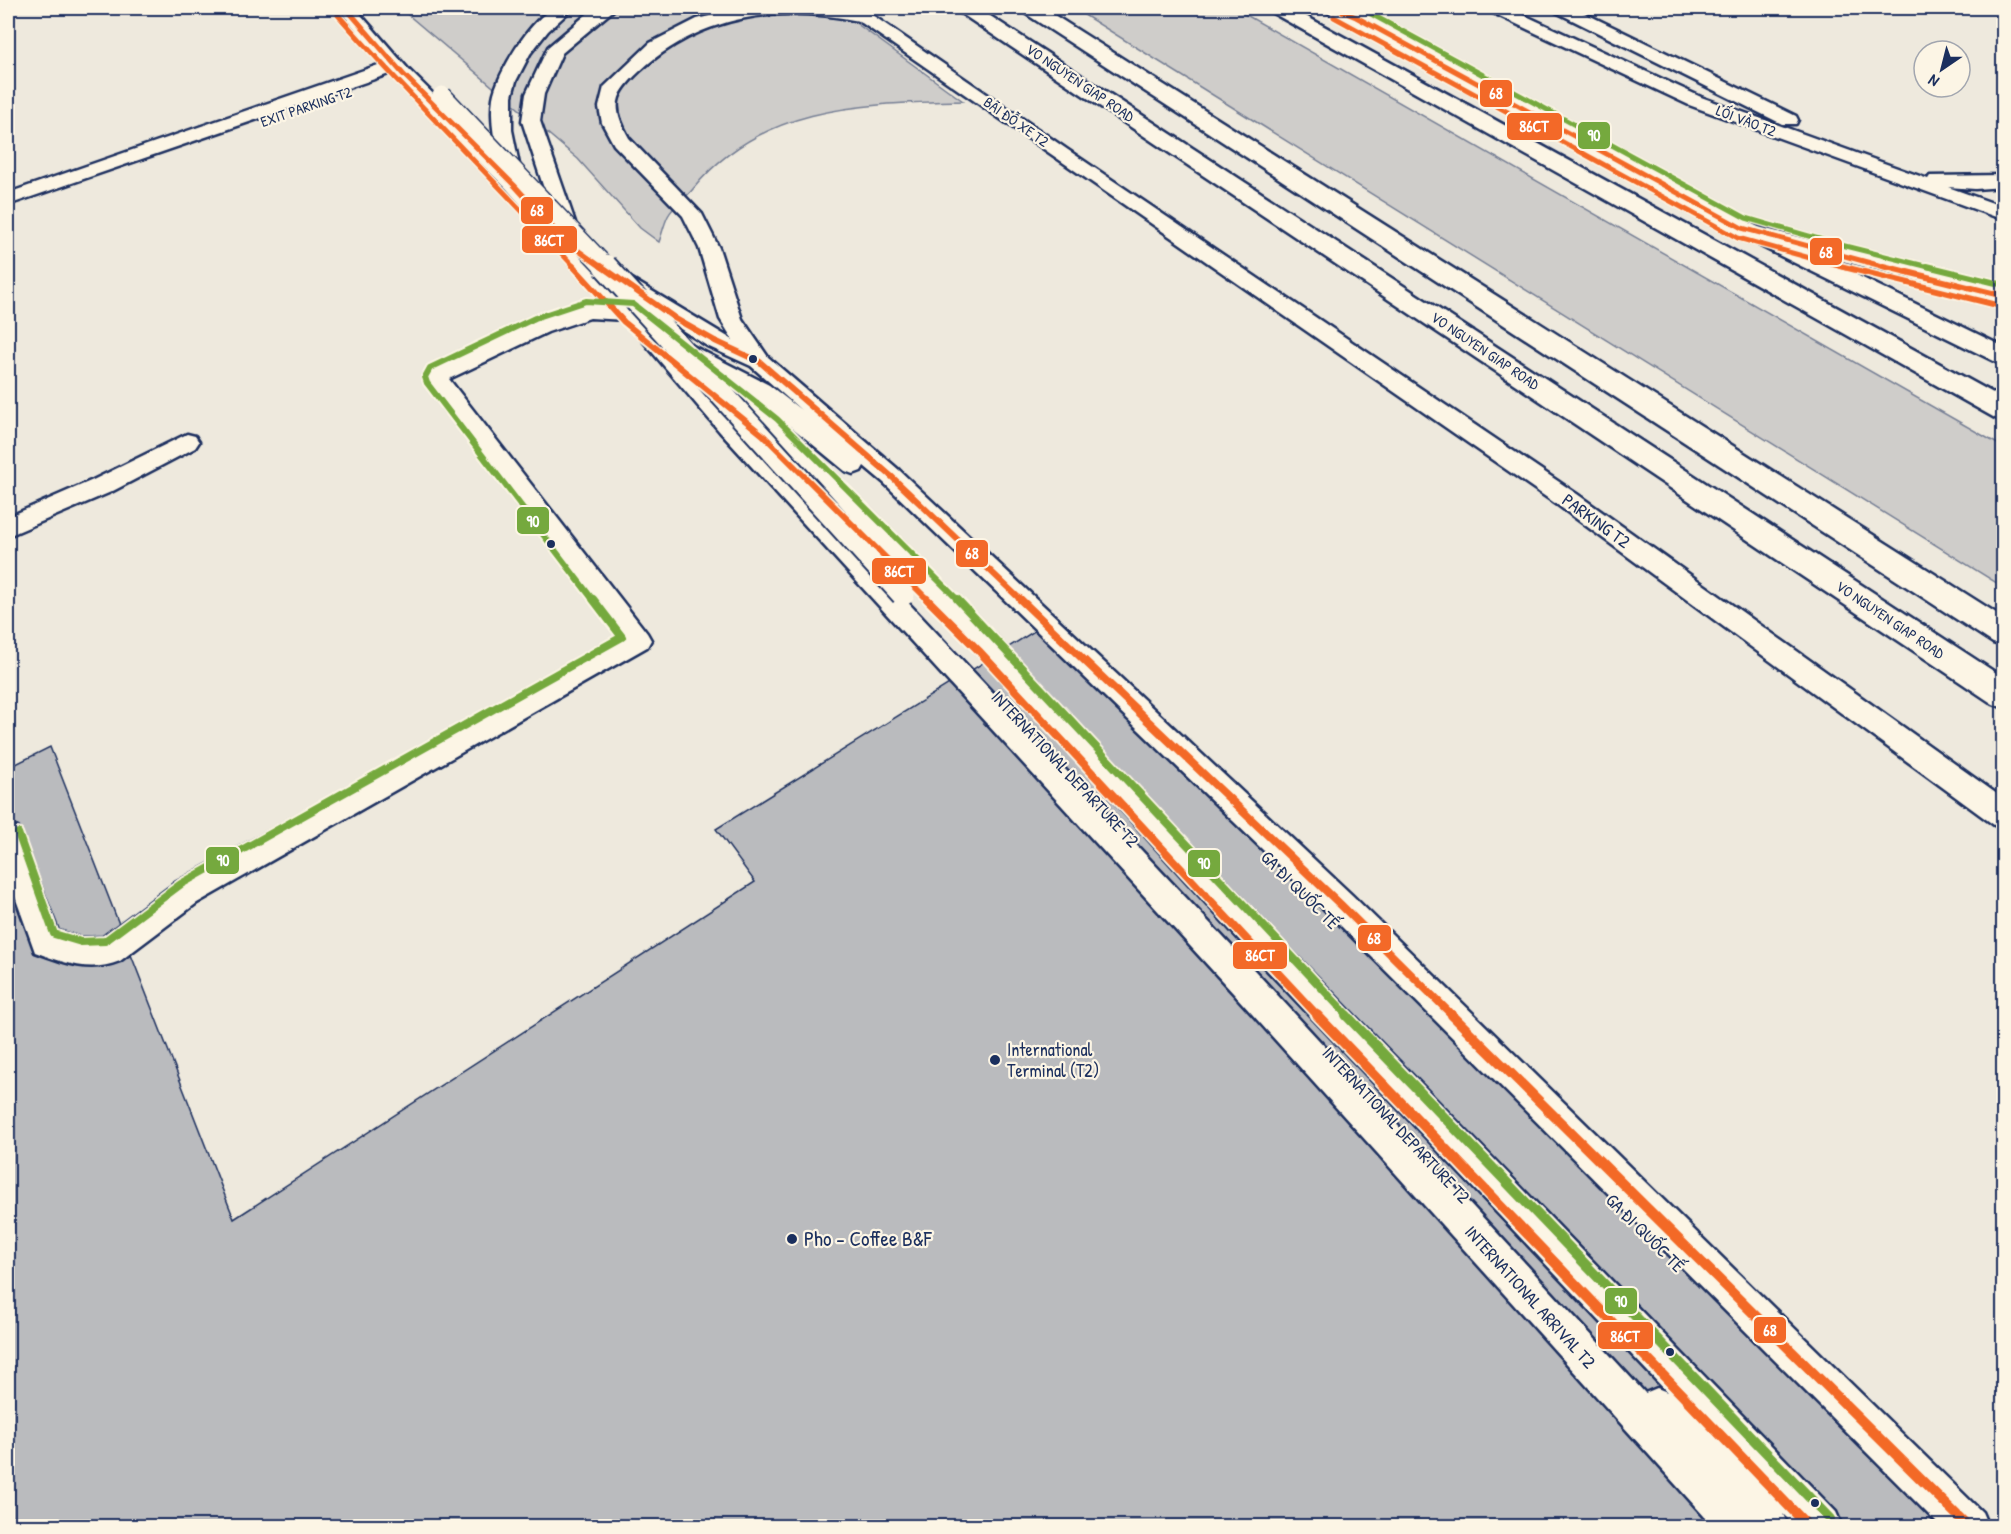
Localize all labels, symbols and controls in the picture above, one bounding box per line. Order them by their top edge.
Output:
street label: VO NGUYEN GIAP ROAD [1022,38,1139,127]
north arrow [1912,39,1972,99]
text: N [1923,70,1943,93]
line badge: 68 [1479,79,1513,108]
street label: EXIT PARKING T2 [257,81,354,132]
text: 68 [1489,82,1503,104]
street label: BÃI ĐỖ XE T2 [980,91,1053,152]
street label: LỐI VÀO T2 [1713,100,1779,142]
line badge: 86CT [1506,112,1563,141]
text: 86CT [1519,115,1549,137]
line badge: 90 [1577,121,1611,150]
text: 90 [1587,124,1601,146]
line badge: 68 [520,196,554,225]
text: 68 [530,199,544,221]
line badge: 86CT [521,225,578,254]
text: 86CT [534,229,564,251]
line badge: 68 [1809,237,1843,266]
text: 68 [1819,241,1833,263]
street label: VO NGUYEN GIAP ROAD [1427,306,1544,395]
unlabelled marker [747,353,759,365]
street label: PARKING T2 [1557,487,1636,554]
line badge: 90 [516,506,550,535]
text: 90 [526,510,540,532]
unlabelled marker [545,538,557,550]
line badge: 68 [955,539,989,568]
text: 68 [965,542,979,564]
line badge: 86CT [871,557,927,585]
text: 86CT [884,560,914,582]
street label: VO NGUYEN GIAP ROAD [1832,575,1949,664]
street label: INTERNATIONAL DEPARTURE T2 [986,685,1145,853]
street label: GA ĐI QUỐC TẾ [1255,845,1346,935]
line badge: 90 [205,846,240,875]
text: 90 [216,849,230,871]
line badge: 90 [1187,849,1221,878]
text: 90 [1197,852,1211,874]
line badge: 68 [1357,924,1392,952]
text: 68 [1367,927,1381,949]
line badge: 86CT [1232,941,1288,970]
text: 86CT [1245,944,1275,966]
place label: International Terminal (T2) [1007,1037,1099,1083]
street label: INTERNATIONAL DEPARTURE T2 [1317,1041,1476,1209]
marker: International Terminal (T2) [988,1053,1002,1067]
street label: GA ĐI QUỐC TẾ [1600,1188,1691,1278]
street label: INTERNATIONAL ARRIVAL T2 [1459,1220,1602,1374]
place label: Pho - Coffee B&F [804,1224,933,1253]
marker: Pho - Coffee B&F [785,1232,799,1246]
line badge: 90 [1604,1287,1638,1315]
text: 90 [1614,1290,1628,1312]
line badge: 68 [1753,1316,1787,1344]
text: 68 [1763,1319,1777,1341]
line badge: 86CT [1597,1321,1654,1350]
text: 86CT [1610,1325,1640,1347]
unlabelled marker [1664,1346,1676,1358]
unlabelled marker [1809,1497,1821,1509]

